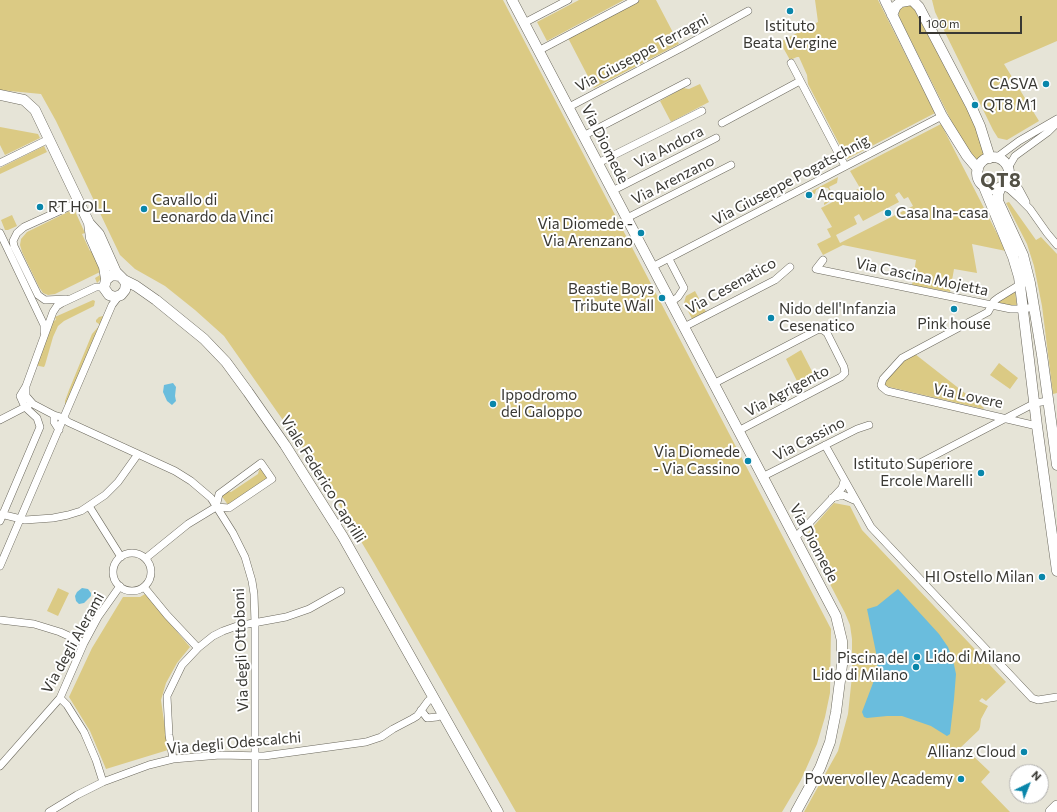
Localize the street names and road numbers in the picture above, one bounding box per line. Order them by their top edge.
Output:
street label: Via Giuseppe Terragni [572,10,712,96]
street label: Via Diomede [577,101,633,187]
street label: Via Andora [631,122,707,172]
street label: Via Giuseppe Pogatschnig [710,131,872,229]
street label: Via Arenzano [629,151,717,209]
street label: Via Cesenatico [683,254,779,318]
street label: Via Cascina Mojetta [854,254,990,300]
street label: Via Agrigento [742,361,832,421]
street label: Via Lovere [931,380,1005,412]
street label: Viale Federico Caprilli [276,412,370,546]
street label: Via Cassino [770,413,848,465]
street label: Via Diomede [786,501,842,585]
street label: Via degli Ottoboni [230,588,252,712]
street label: Via degli Alerami [38,589,108,697]
street label: Via degli Odescalchi [166,728,302,758]

